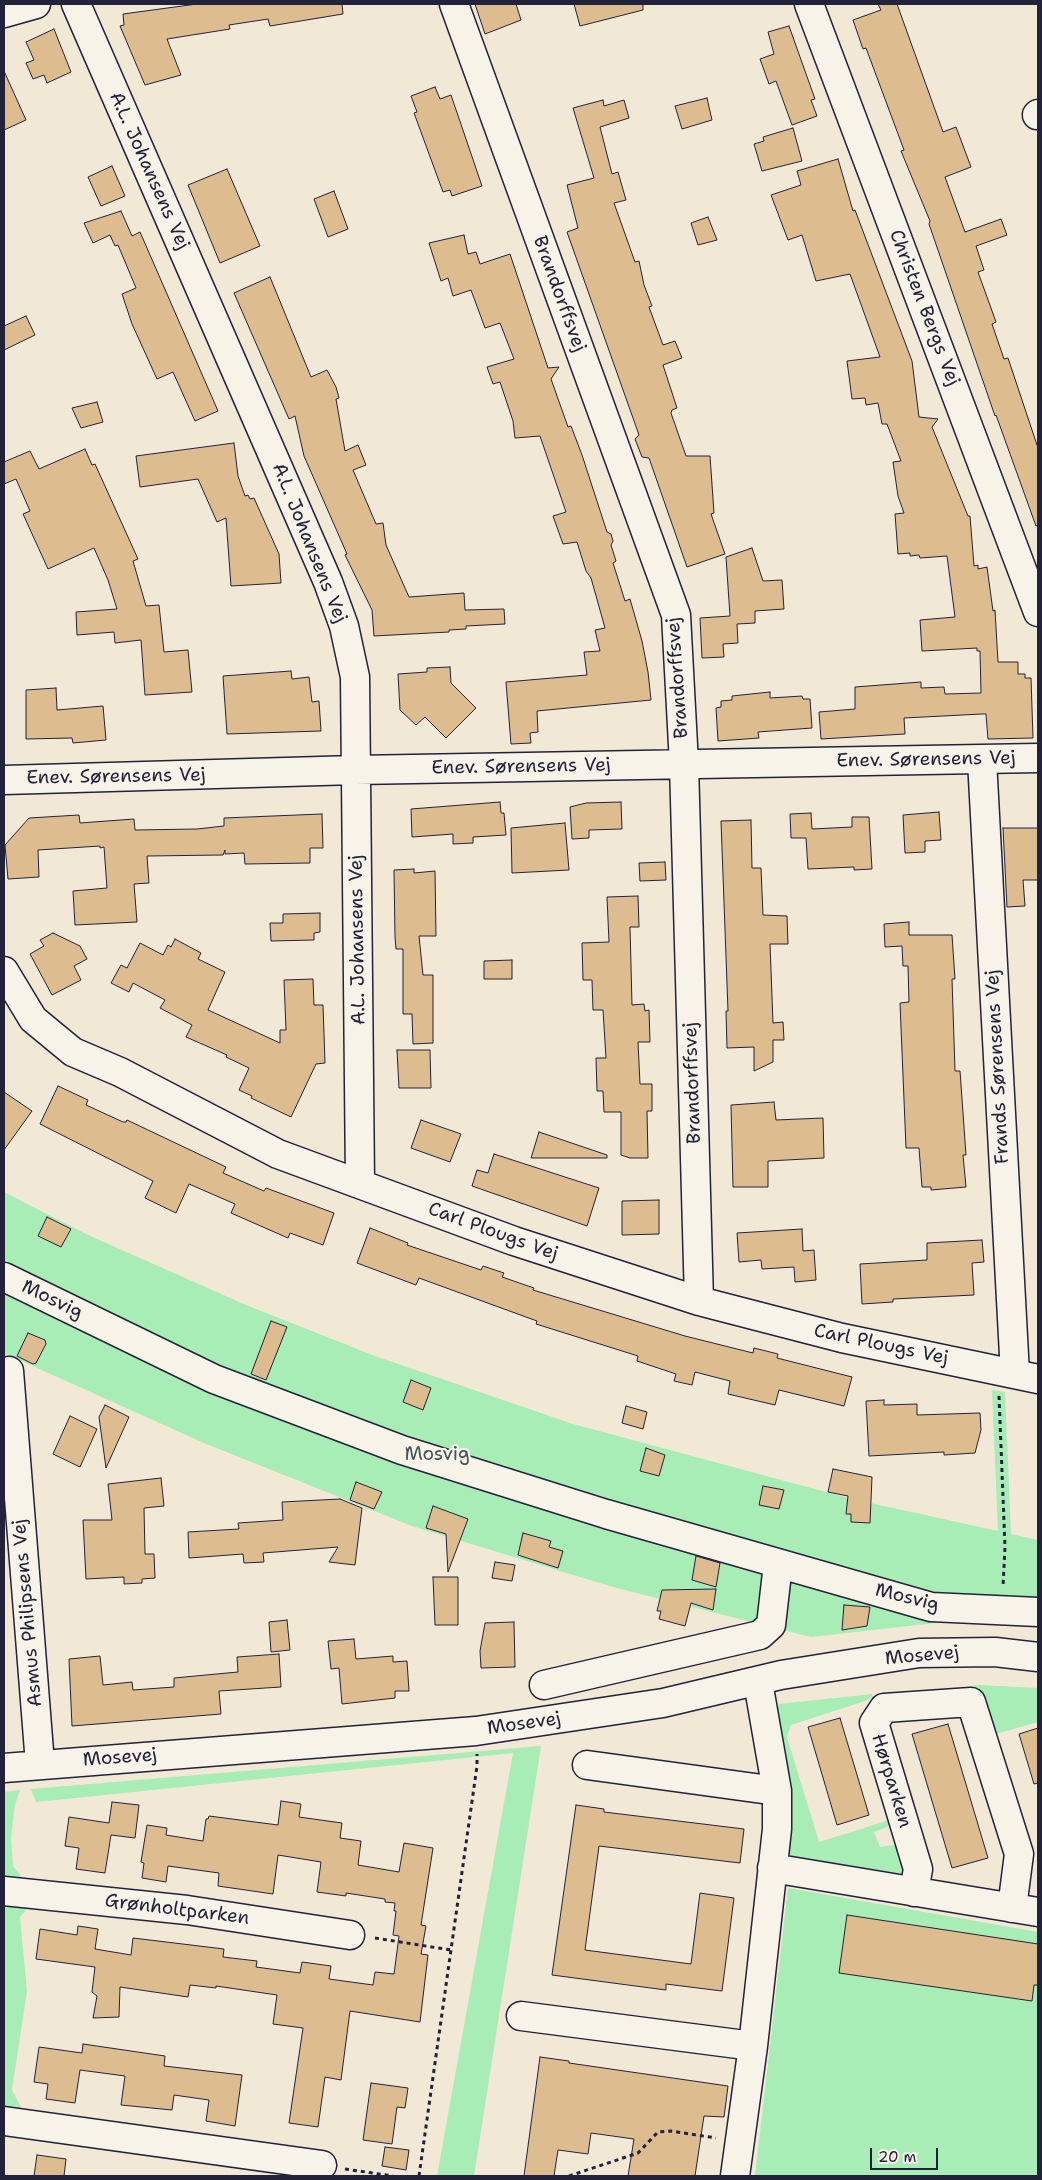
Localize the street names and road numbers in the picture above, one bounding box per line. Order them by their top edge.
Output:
street label: A.L. Johansens Vej [104,89,194,253]
street label: Christen Bergs Vej [884,227,964,389]
street label: Brandorffsvej [527,233,591,355]
street label: A.L. Johansens Vej [267,460,351,626]
street label: Brandorffsvej [662,616,694,740]
street label: Enev. Sørensens Vej [836,747,1016,773]
street label: Enev. Sørensens Vej [431,754,611,780]
street label: Enev. Sørensens Vej [26,764,206,790]
street label: A.L. Johansens Vej [345,855,371,1025]
street label: Frands Sørensens Vej [982,969,1014,1165]
street label: Brandorffsvej [679,1022,707,1144]
street label: Carl Plougs Vej [425,1198,561,1266]
street label: Mosvig [18,1275,86,1325]
street label: Carl Plougs Vej [812,1320,950,1370]
street label: Asmus Philipsens Vej [8,1518,48,1708]
street label: Mosvig [873,1579,941,1617]
street label: Mosevej [884,1641,960,1671]
street label: Mosevej [486,1708,562,1740]
street label: Hørparken [866,1731,916,1831]
street label: Mosevej [82,1744,158,1772]
street label: Grønholtparken [103,1890,251,1930]

